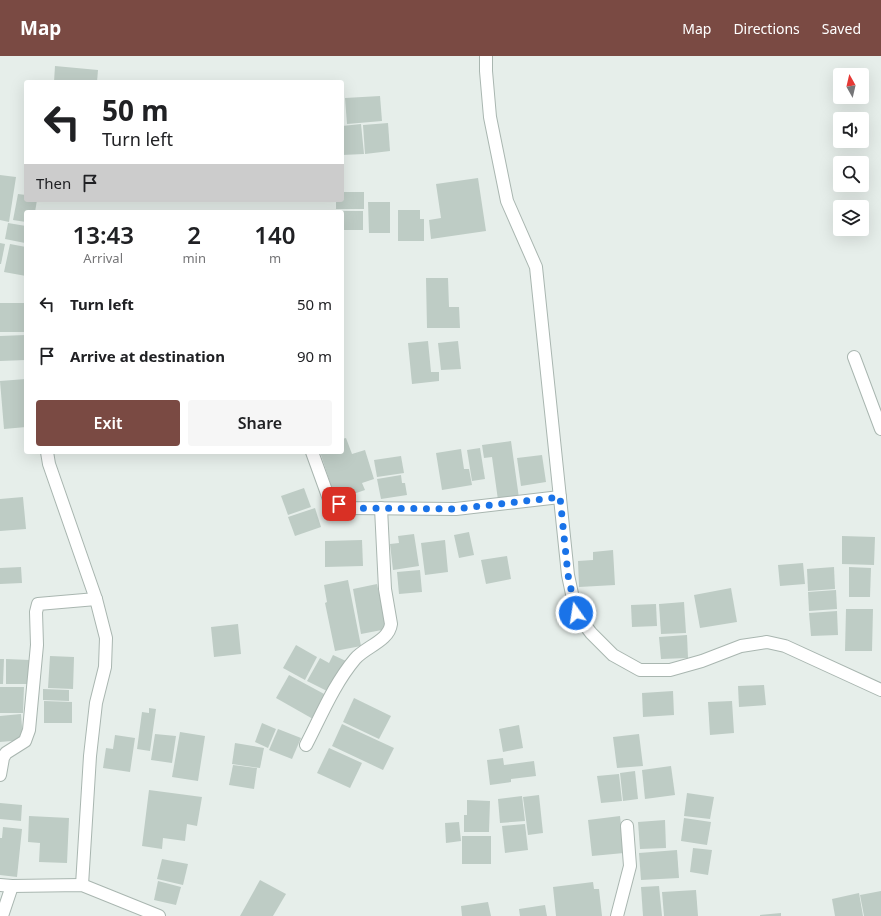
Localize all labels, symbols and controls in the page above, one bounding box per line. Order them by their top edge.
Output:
text: Map [20,15,61,41]
text: Map [682,19,711,38]
text: Directions [733,19,800,38]
text: Saved [822,19,861,38]
north arrow [833,68,869,104]
map controls [833,68,869,236]
text: 50 m [102,91,169,129]
icon: left [36,96,88,148]
button: sound [833,112,869,148]
text: Turn left [102,127,173,151]
button: search [833,156,869,192]
icon: arrive [79,172,101,194]
text: Then [36,173,71,193]
button: layers [833,200,869,236]
text: 13:43 [72,218,134,251]
text: 2 [187,218,201,251]
text: 140 [254,218,296,251]
text: Arrival [83,249,123,267]
text: min [182,249,206,267]
text: m [269,249,281,267]
icon: left [36,293,58,315]
text: Turn left [70,294,134,314]
text: 50 m [297,294,332,314]
icon: arrive [36,345,58,367]
text: Arrive at destination [70,346,225,366]
text: 90 m [297,346,332,366]
button: Exit [36,400,180,446]
button: Share [188,400,332,446]
pin [322,487,356,521]
icon: arrive [328,493,350,515]
position arrow [555,592,597,634]

